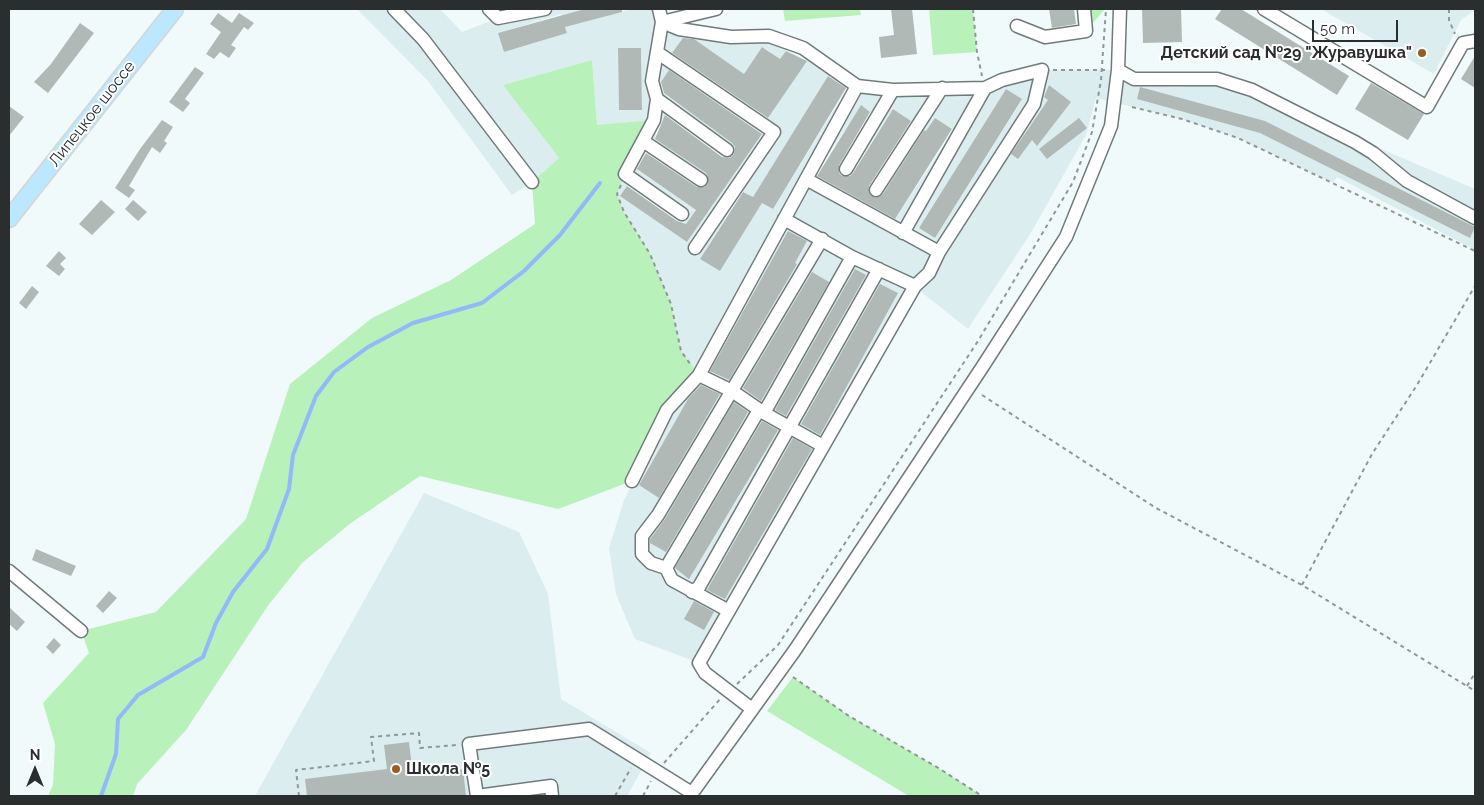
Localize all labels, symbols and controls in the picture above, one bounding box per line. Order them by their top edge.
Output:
scale bar [1314,10,1400,42]
text: 50 m [1320,20,1355,38]
place label: Детский сад №29 "Журавушка" [1161,43,1412,63]
marker: Детский сад №29 "Журавушка" [1416,47,1428,59]
street label: Липецкое шоссе [45,57,139,171]
north arrow [10,745,60,795]
text: N [30,747,40,763]
place label: Школа №5 [406,759,490,779]
marker: Школа №5 [390,763,402,775]

